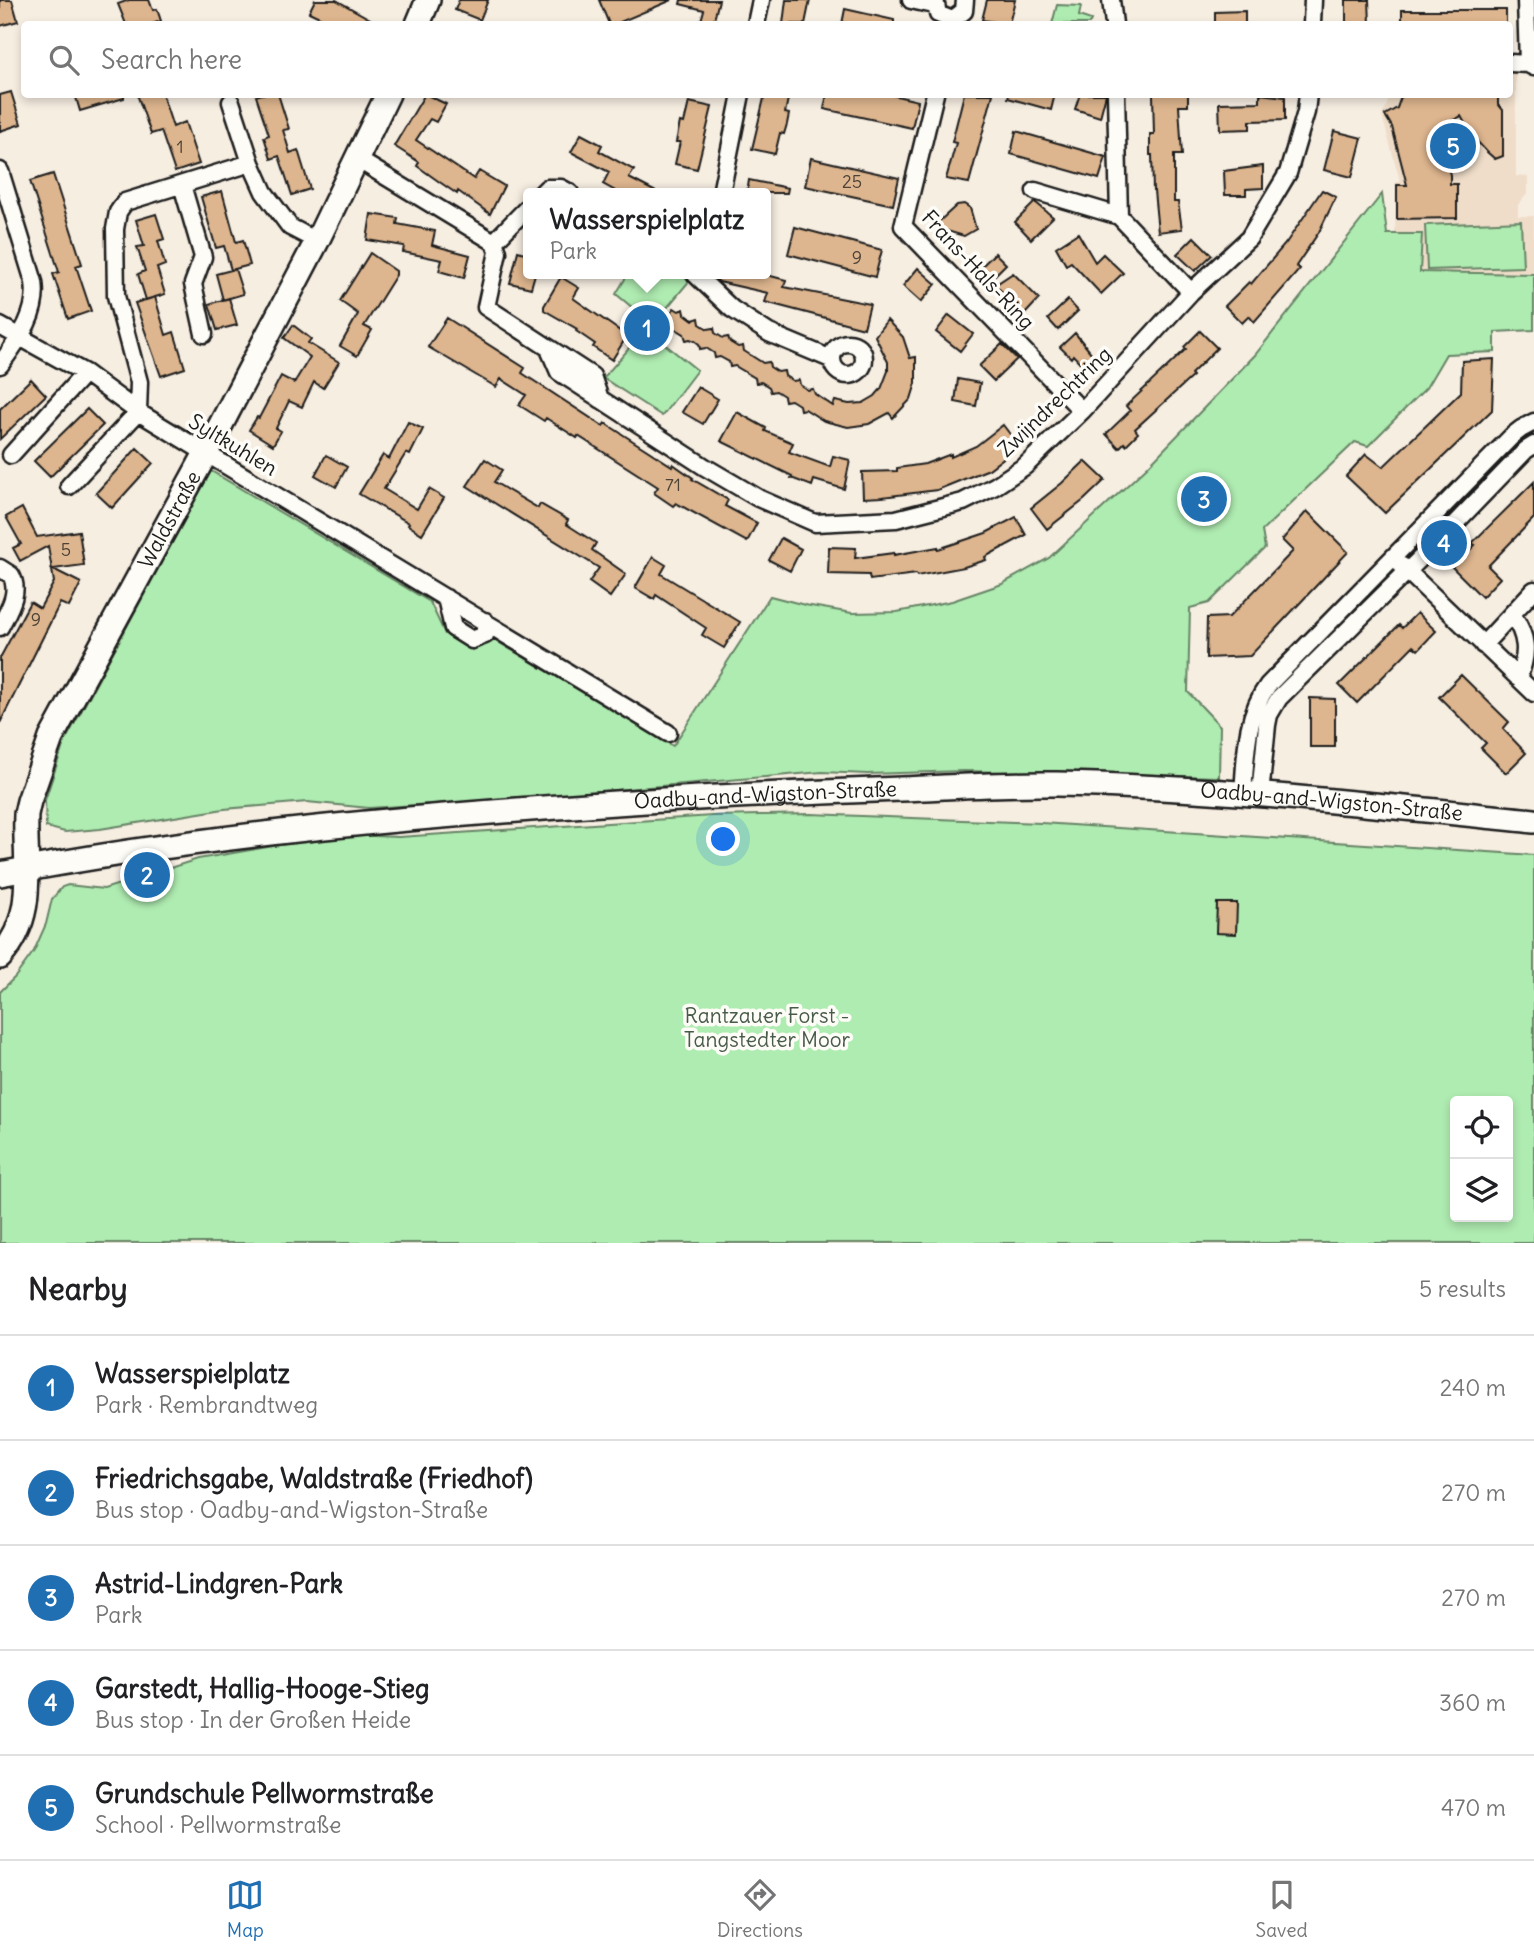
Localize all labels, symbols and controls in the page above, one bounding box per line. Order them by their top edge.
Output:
search box [21,21,1513,98]
icon: search [45,41,83,79]
text: Search here [101,43,242,76]
pin: 5 [1430,120,1476,172]
house number: 1 [176,135,184,158]
house number: 25 [842,170,862,193]
popup [523,188,771,279]
text: Wasserspielplatz [550,203,744,236]
street label: Frans-Hals-Ring [916,204,1041,335]
text: Park [550,236,597,265]
house number: 9 [852,246,862,269]
pin: 1 [624,302,670,354]
street label: Zwijndrechtring [992,341,1117,463]
street label: Syltkuhlen [184,408,282,482]
street label: Waldstraße [132,466,207,573]
house number: 71 [665,473,681,496]
pin: 3 [1181,473,1227,525]
pin: 4 [1421,517,1467,569]
house number: 5 [61,538,71,561]
house number: 9 [31,608,41,631]
street label: Oadby-and-Wigston-Straße [633,775,897,815]
street label: Oadby-and-Wigston-Straße [1199,776,1464,827]
your location [706,822,740,856]
pin: 2 [124,849,170,901]
park label: Rantzauer Forst - Tangstedter Moor [684,1002,851,1053]
map controls [1450,1096,1513,1222]
button: locate [1450,1096,1513,1159]
button: layers [1450,1159,1513,1222]
text: Nearby [28,1270,128,1308]
text: 5 results [1419,1274,1506,1303]
text: Wasserspielplatz [95,1357,290,1390]
text: 1 [46,1373,56,1402]
text: 240 m [1440,1373,1506,1402]
text: Park · Rembrandtweg [95,1390,318,1419]
text: Friedrichsgabe, Waldstraße (Friedhof) [95,1462,533,1495]
text: 2 [45,1478,57,1507]
text: 270 m [1441,1478,1506,1507]
text: Bus stop · Oadby-and-Wigston-Straße [95,1495,488,1524]
text: Astrid-Lindgren-Park [95,1567,343,1600]
text: 3 [44,1583,58,1612]
text: 270 m [1441,1583,1506,1612]
text: Park [95,1600,143,1629]
text: Garstedt, Hallig-Hooge-Stieg [95,1672,430,1705]
text: 4 [44,1688,58,1717]
text: 360 m [1439,1688,1506,1717]
text: Bus stop · In der Großen Heide [95,1705,411,1734]
text: Grundschule Pellwormstraße [95,1777,434,1810]
text: 5 [44,1793,58,1822]
text: 470 m [1441,1793,1506,1822]
text: School · Pellwormstraße [95,1810,341,1839]
tab: Map [226,1876,264,1942]
tab: Directions [717,1876,803,1942]
tab: Saved [1256,1876,1308,1942]

